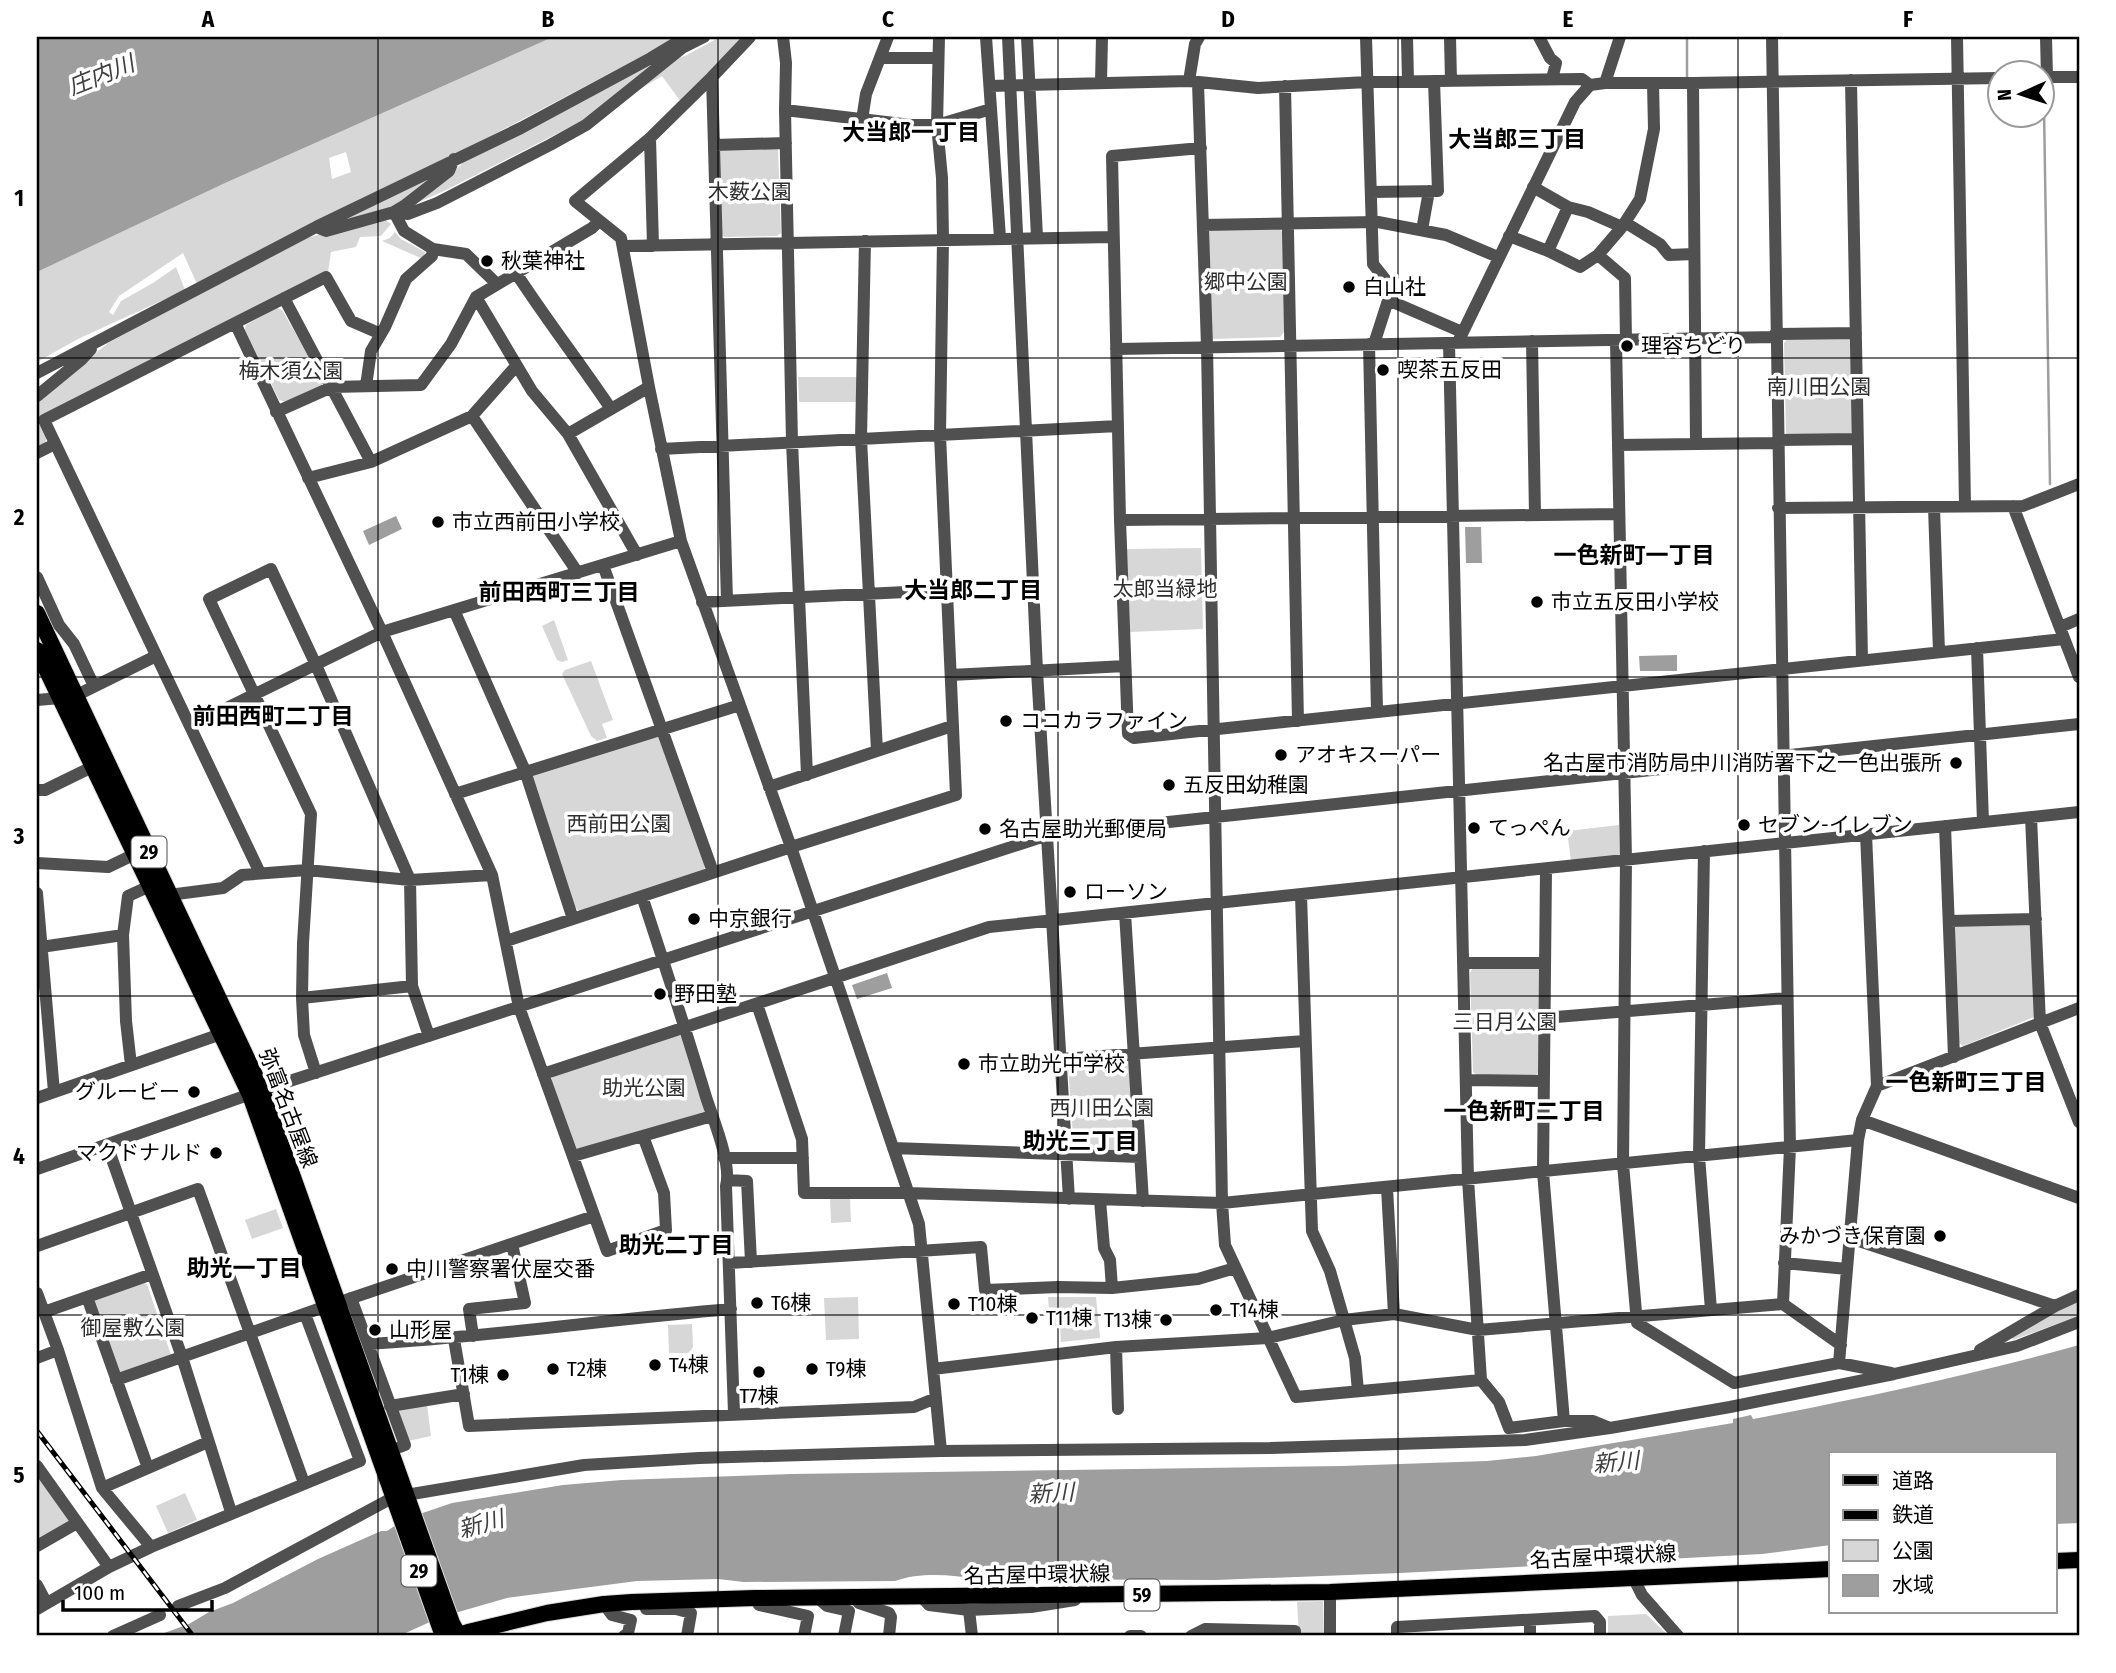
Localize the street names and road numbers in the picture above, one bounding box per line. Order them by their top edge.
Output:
road number: 29 [132,836,166,867]
street label: 弥富名古屋線 [253,1045,323,1171]
street label: 名古屋中環状線 [1529,1540,1677,1574]
road number: 29 [402,1555,436,1586]
street label: 名古屋中環状線 [963,1561,1111,1589]
road number: 59 [1124,1580,1160,1610]

